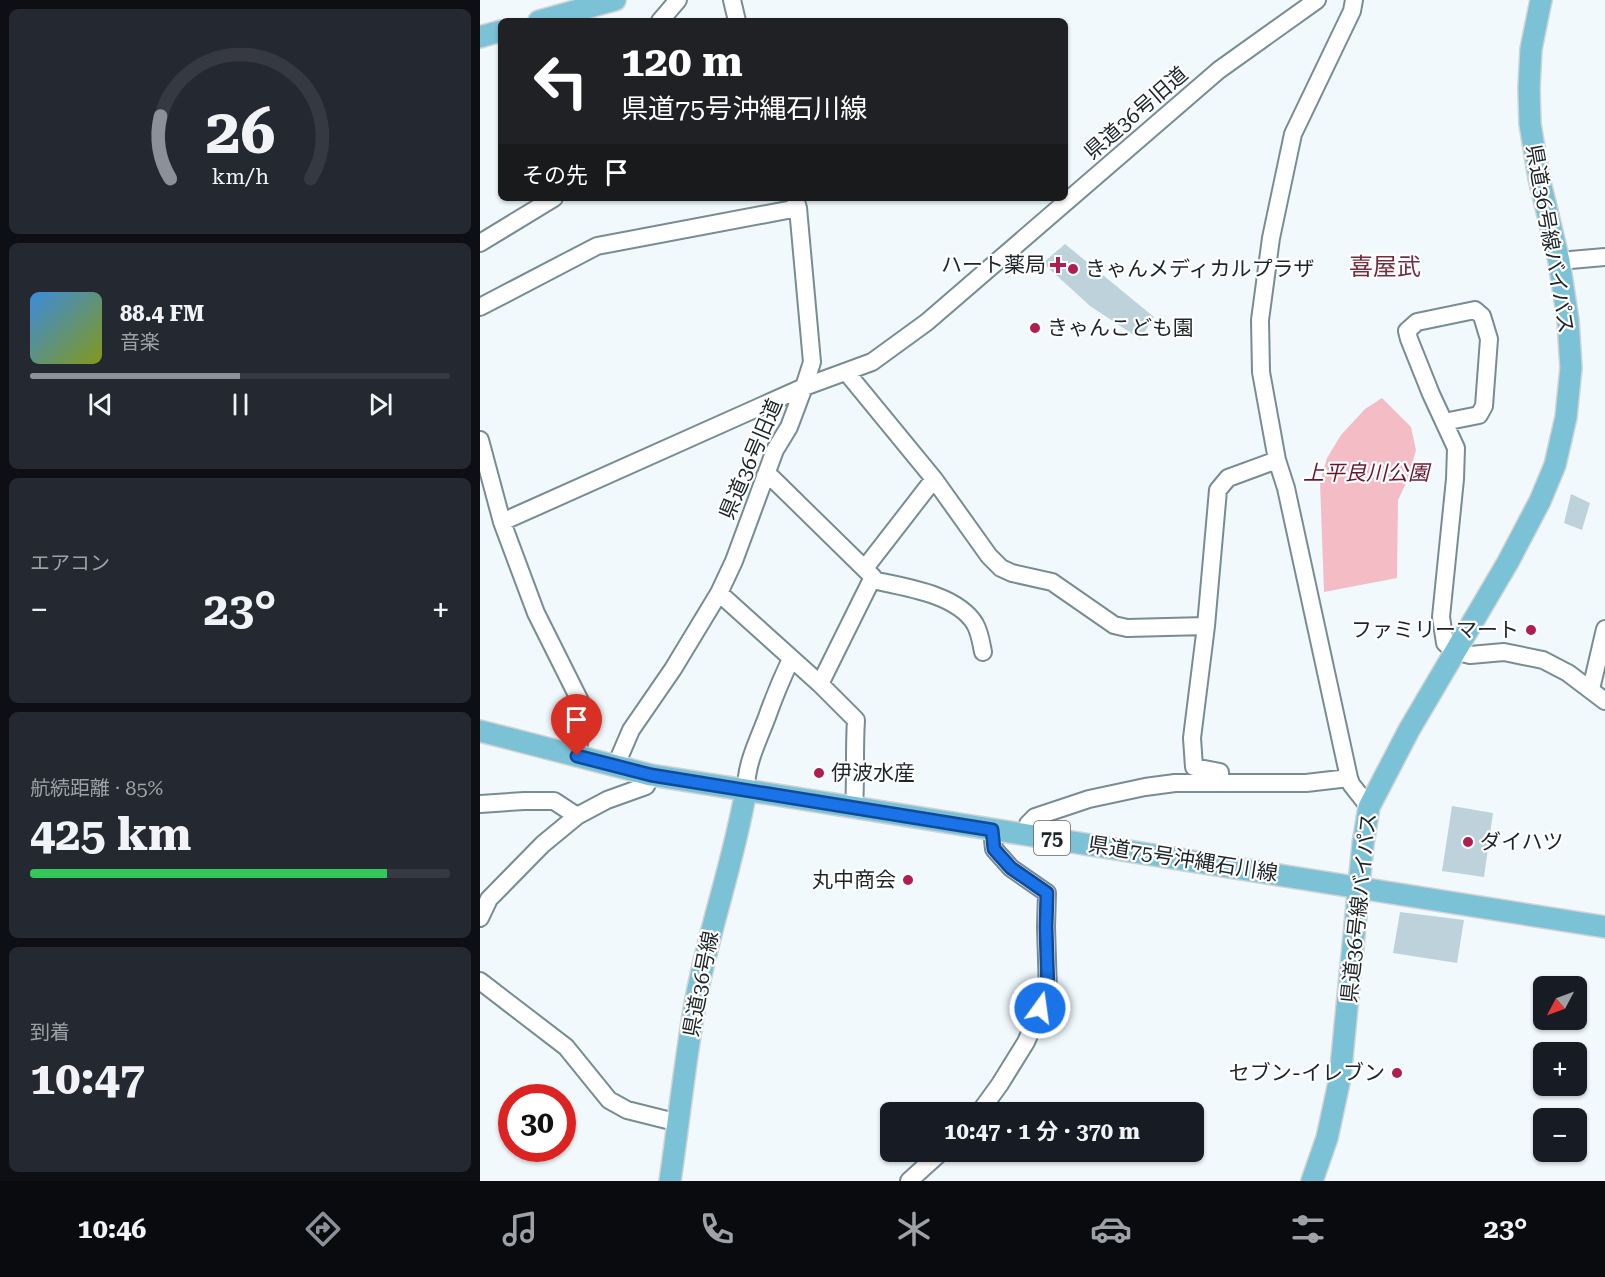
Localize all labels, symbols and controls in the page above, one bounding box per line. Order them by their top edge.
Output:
text: 120 m [621,37,743,86]
icon: left [522,42,600,120]
street label: 県道36号旧道 [1080,62,1192,164]
text: 県道75号沖縄石川線 [621,93,867,125]
text: 26 [205,95,275,168]
street label: 県道36号線バイパス [1522,143,1578,335]
icon: arrive [600,156,633,189]
text: その先 [522,163,588,188]
text: km/h [211,164,269,189]
place label: ハート薬局 [941,253,1046,277]
district label: 喜屋武 [1349,253,1421,281]
place label: きゃんメディカルプラザ [1085,257,1315,281]
marker: ハート薬局 [1051,258,1065,272]
marker: きゃんメディカルプラザ [1066,262,1080,276]
text: 88.4 FM [120,301,204,326]
place label: きゃんこども園 [1047,316,1194,340]
marker: きゃんこども園 [1028,321,1042,335]
text: 音楽 [120,330,160,354]
icon: previous [84,388,117,421]
icon: pause [224,388,257,421]
icon: next [364,388,397,421]
street label: 県道36号旧道 [715,395,787,523]
park label: 上平良川公園 [1303,461,1432,485]
text: エアコン [30,551,110,575]
text: 23° [204,583,276,636]
text: − [30,590,48,629]
text: + [432,590,450,629]
place label: ファミリーマート [1351,618,1519,642]
marker: ファミリーマート [1524,623,1538,637]
pin [551,694,602,756]
icon: arrive [560,703,593,736]
place label: 伊波水産 [831,761,915,785]
marker: 伊波水産 [812,766,826,780]
text: 航続距離 · 85% [30,776,163,800]
text: 425 km [30,808,191,861]
street label: 県道36号線バイパス [1337,812,1381,1004]
road number: 75 [1034,821,1070,855]
place label: ダイハツ [1480,830,1564,854]
street label: 県道75号沖縄石川線 [1087,832,1279,886]
marker: ダイハツ [1461,835,1475,849]
place label: 丸中商会 [812,868,896,892]
marker: 丸中商会 [901,873,915,887]
street label: 県道36号線 [679,929,723,1039]
position arrow [1008,976,1072,1040]
north arrow [1533,976,1587,1030]
map controls [1533,976,1587,1162]
text: 到着 [30,1020,70,1044]
button: + [1533,1042,1587,1096]
text: 10:47 [30,1052,145,1105]
place label: セブン-イレブン [1229,1061,1385,1085]
marker: セブン-イレブン [1390,1066,1404,1080]
speed limit sign: 30 [498,1084,576,1162]
button: − [1533,1108,1587,1162]
text: 10:47 · 1 分 · 370 m [944,1119,1140,1144]
icon: directions [302,1208,344,1250]
icon: music [499,1208,541,1250]
icon: phone [696,1208,738,1250]
icon: climate [893,1208,935,1250]
icon: car [1090,1208,1132,1250]
icon: filters [1287,1208,1329,1250]
text: 10:46 [78,1213,146,1245]
text: 23° [1484,1213,1527,1245]

